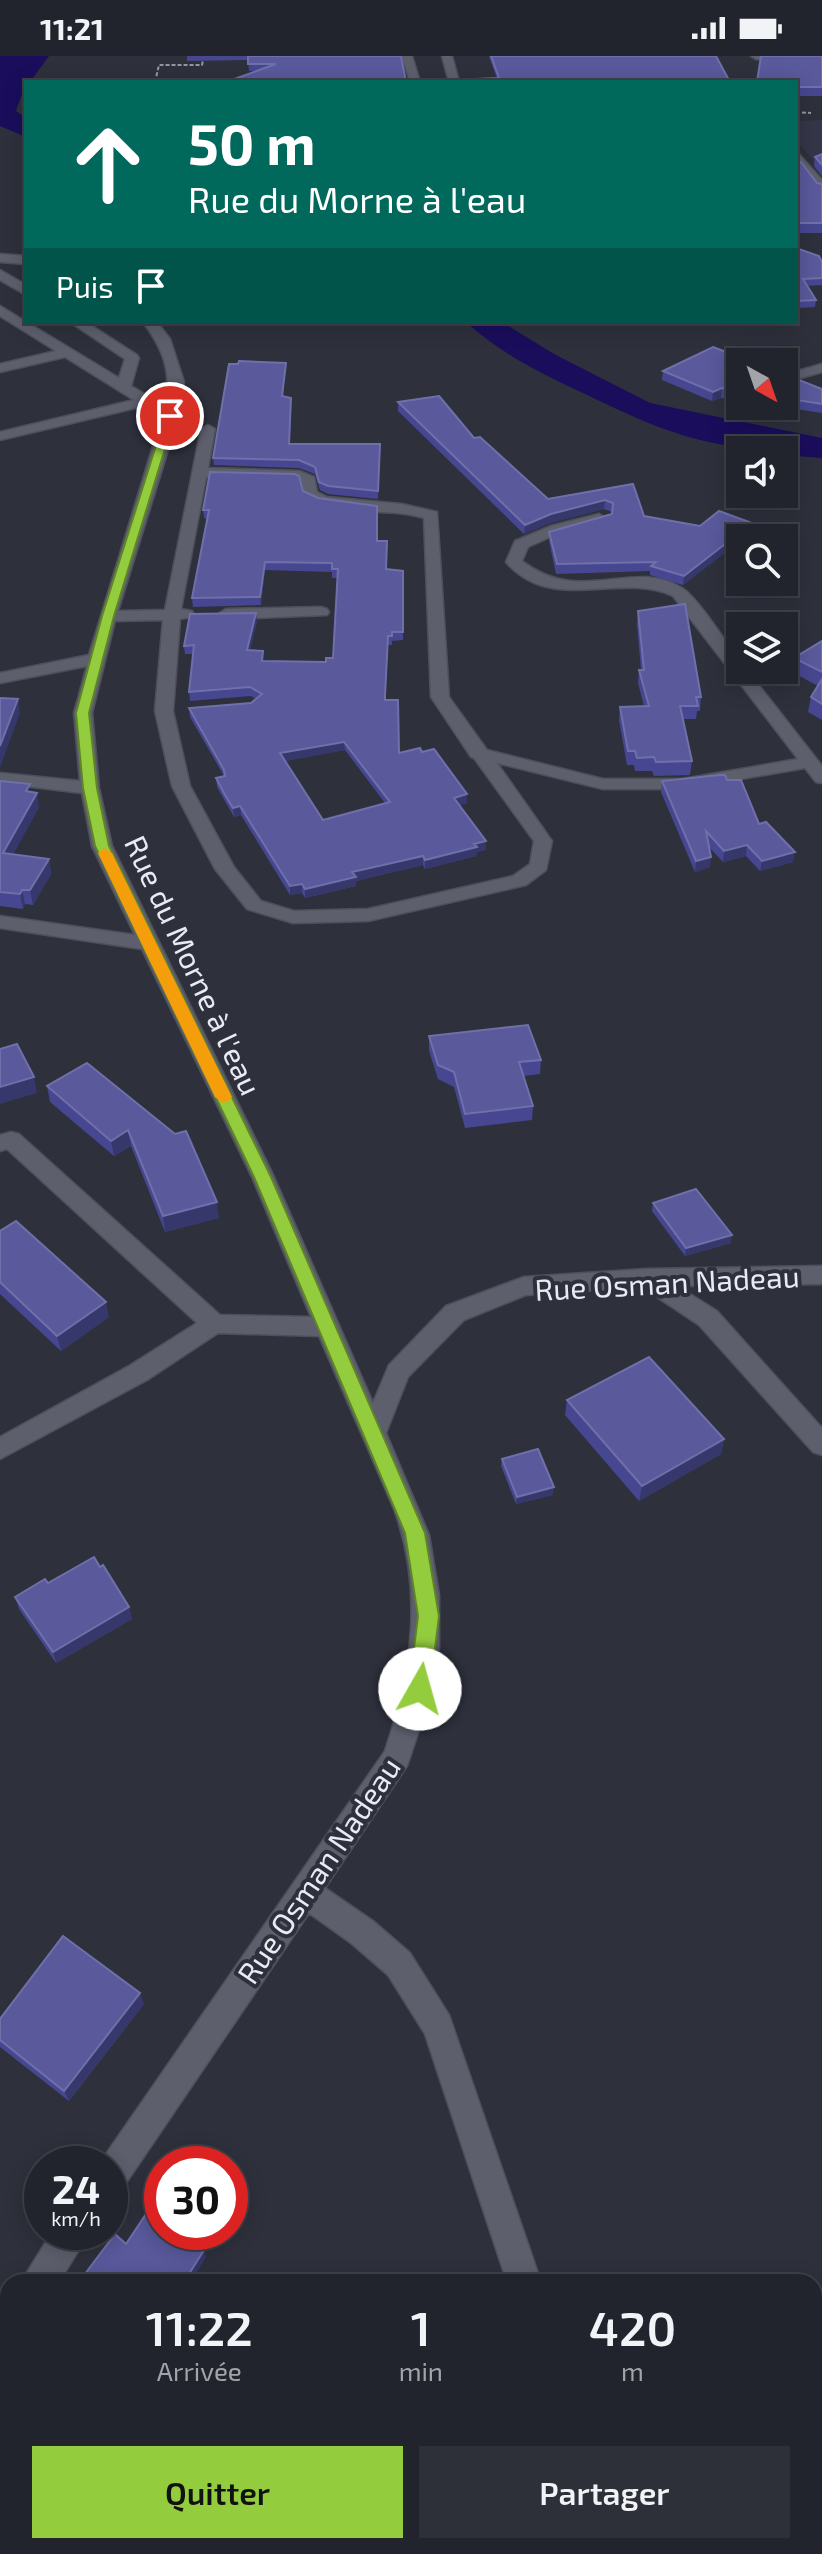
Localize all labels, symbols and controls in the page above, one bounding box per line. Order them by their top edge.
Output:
text: 11:21 [40,10,104,46]
text: 50 m [188,109,316,176]
icon: ahead [56,112,160,216]
text: Rue du Morne à l'eau [188,177,526,220]
icon: arrive [129,264,173,308]
text: Puis [56,268,113,304]
north arrow [726,348,798,420]
map controls [726,348,798,684]
pin [136,382,204,450]
icon: arrive [148,394,192,438]
button: sound [726,436,798,508]
button: search [726,524,798,596]
button: layers [726,612,798,684]
street label: Rue du Morne à l'eau [118,830,270,1100]
street label: Rue Osman Nadeau [534,1257,800,1307]
position arrow [378,1647,462,1731]
street label: Rue Osman Nadeau [229,1750,407,1990]
speed limit sign: 30 [144,2146,248,2250]
text: 24 [52,2164,100,2212]
text: km/h [51,2206,101,2230]
text: 11:22 [146,2298,253,2356]
text: 1 [411,2298,431,2356]
text: 420 [589,2298,676,2356]
text: Arrivée [157,2355,242,2386]
text: min [399,2355,443,2386]
text: m [621,2355,644,2386]
button: Quitter [32,2446,403,2538]
button: Partager [419,2446,790,2538]

